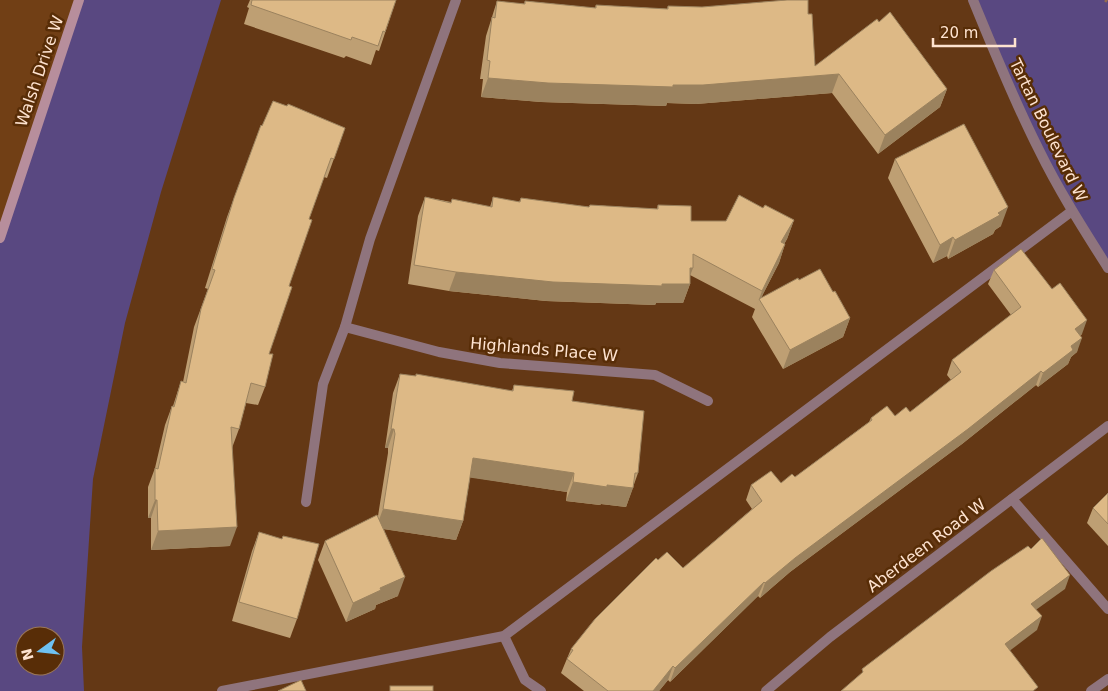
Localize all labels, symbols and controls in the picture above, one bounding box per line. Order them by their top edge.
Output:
street label: Walsh Drive W [12,13,67,129]
scale bar [933,15,1016,47]
text: 20 m [940,24,978,42]
street label: Tartan Boulevard W [1005,55,1092,205]
street label: Highlands Place W [469,334,619,365]
street label: Aberdeen Road W [863,495,989,596]
north arrow [15,626,65,676]
text: N [18,647,37,662]

